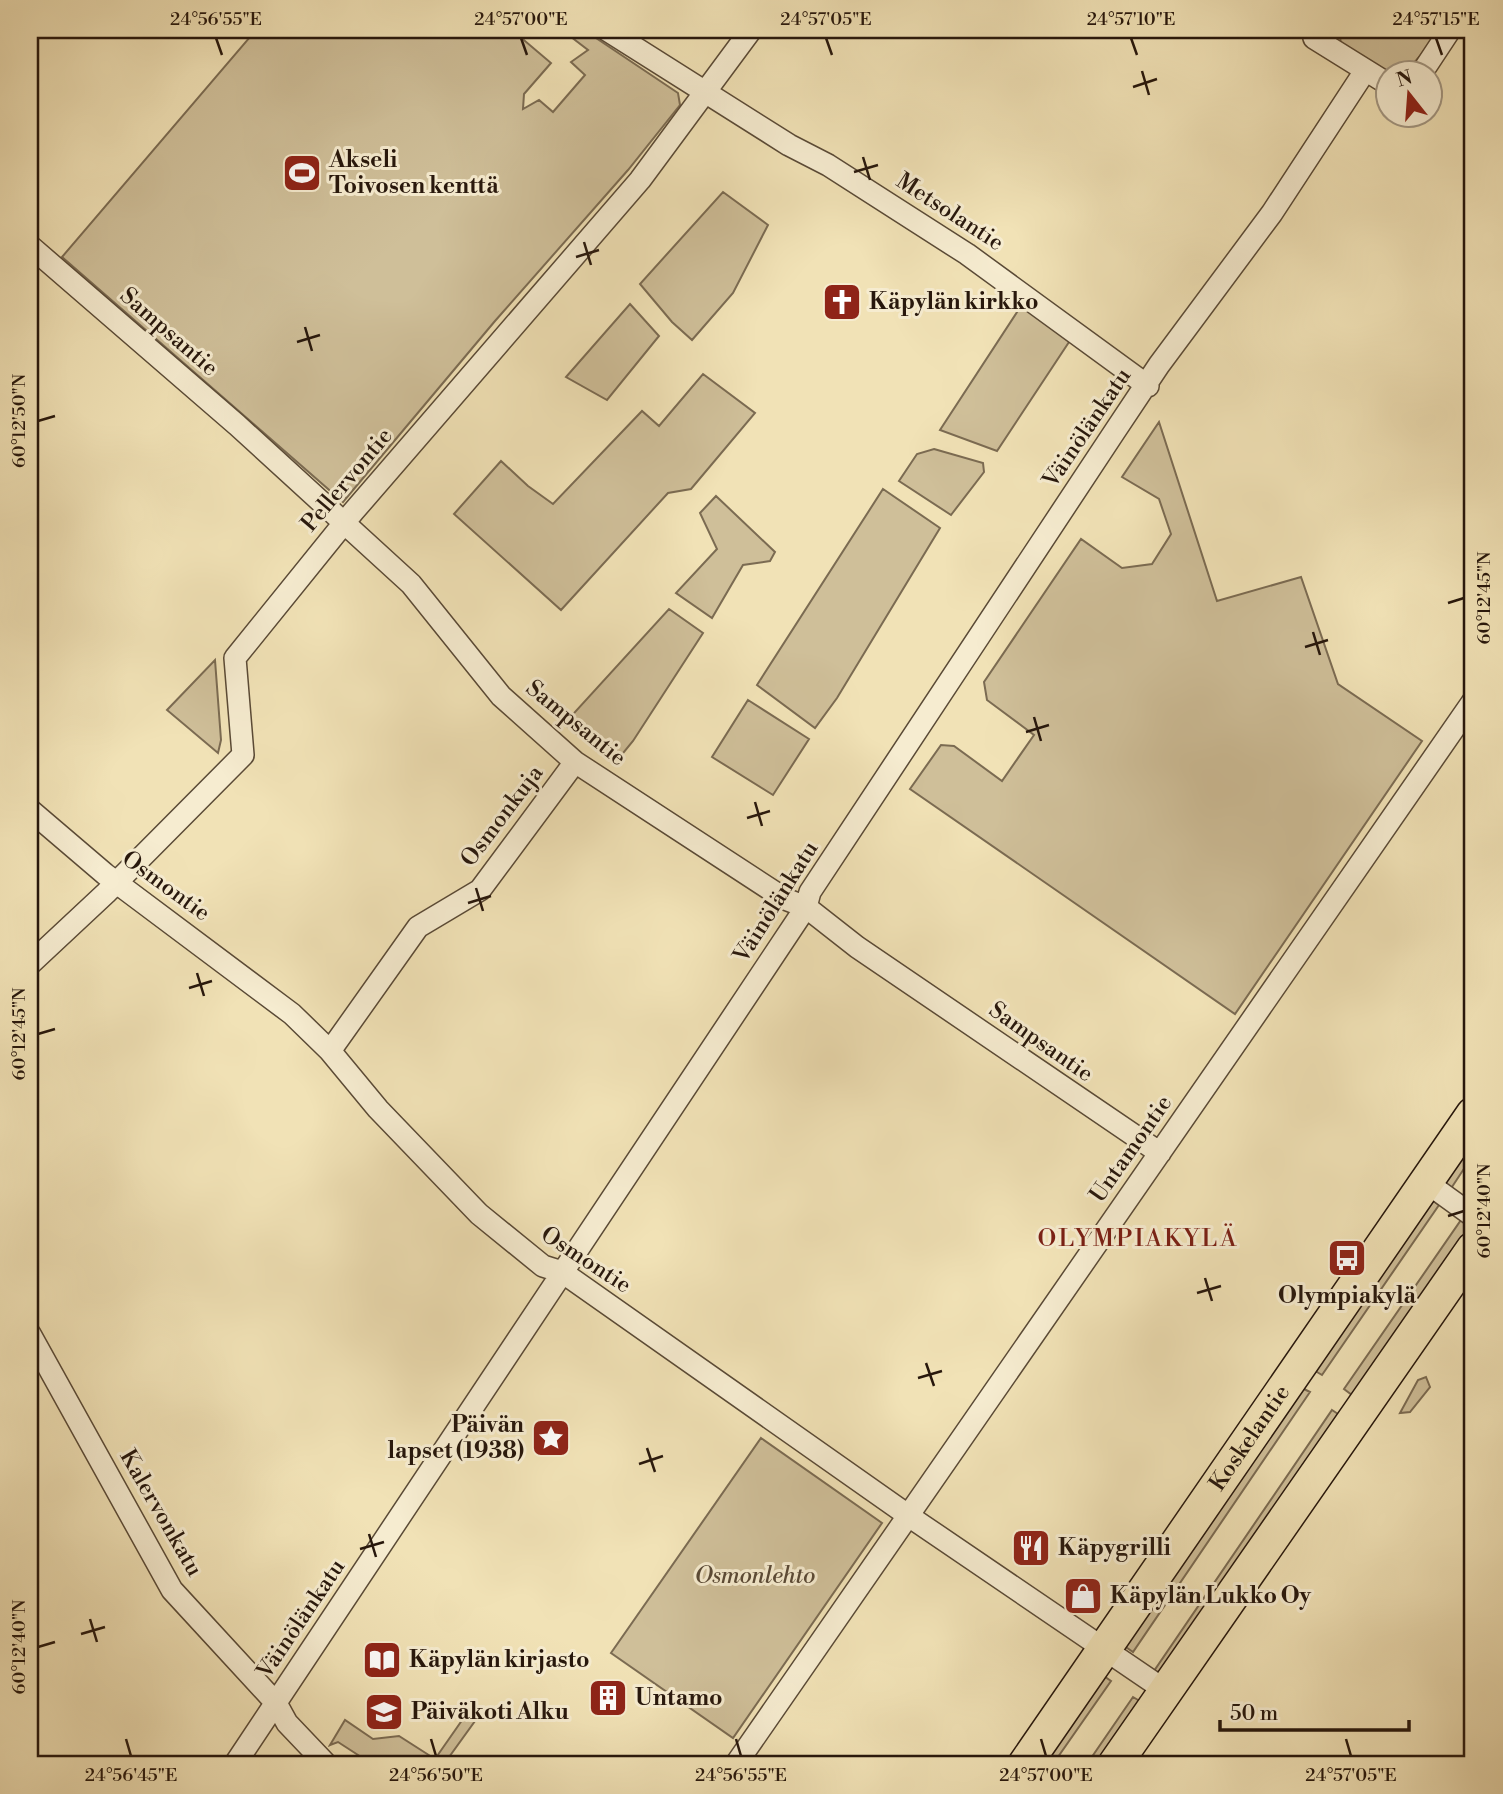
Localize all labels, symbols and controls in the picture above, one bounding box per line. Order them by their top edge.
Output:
text: 24°56'55"E [170,8,262,31]
text: 24°57'00"E [474,8,568,31]
text: 24°57'05"E [780,8,872,31]
text: 24°57'10"E [1087,8,1175,31]
text: 24°57'15"E [1392,8,1480,31]
north arrow [1374,60,1444,130]
text: N [1394,65,1415,92]
place label: Akseli Toivosen kenttä [328,146,499,200]
sports icon: Akseli Toivosen kenttä [281,152,323,194]
street label: Metsolantie [891,167,1009,257]
church icon: Käpylän kirkko [821,281,863,323]
street label: Sampsantie [114,282,224,382]
place label: Käpylän kirkko [869,288,1039,316]
street label: Väinölänkatu [1036,363,1137,494]
text: 60°12'50"N [8,373,31,468]
street label: Pellervontie [296,422,398,538]
text: 60°12'45"N [1473,551,1496,644]
street label: Sampsantie [520,674,632,772]
street label: Osmonkuja [455,759,549,872]
street label: Väinölänkatu [727,836,824,969]
street label: Osmontie [116,845,216,927]
text: 60°12'45"N [8,987,31,1080]
street label: Sampsantie [983,996,1099,1088]
street label: Untamontie [1084,1090,1178,1208]
text: 60°12'40"N [1473,1163,1496,1258]
street label: Osmontie [536,1220,636,1300]
district label: OLYMPIAKYLÄ [1038,1223,1238,1254]
bus stop icon: Olympiakylä [1326,1237,1368,1279]
place label: Olympiakylä [1278,1282,1416,1310]
street label: Koskelantie [1203,1380,1296,1496]
place label: Päivän lapset (1938) [387,1411,524,1465]
place icon: Päivän lapset (1938) [530,1417,572,1459]
street label: Kalervonkatu [113,1445,209,1581]
restaurant icon: Käpygrilli [1010,1527,1052,1569]
place label: Käpygrilli [1058,1534,1171,1562]
street label: Väinölänkatu [250,1554,351,1685]
park label: Osmonlehto [695,1562,815,1590]
shop icon: Käpylän Lukko Oy [1062,1575,1104,1617]
place label: Käpylän Lukko Oy [1110,1582,1312,1610]
text: 60°12'40"N [8,1599,31,1694]
library icon: Käpylän kirjasto [361,1639,403,1681]
place label: Käpylän kirjasto [409,1646,590,1674]
building icon: Untamo [587,1677,629,1719]
place label: Untamo [635,1684,723,1712]
scale bar [1220,1689,1408,1733]
school or university icon: Päiväkoti Alku [363,1691,405,1733]
place label: Päiväkoti Alku [411,1698,569,1726]
text: 50 m [1230,1701,1278,1727]
text: 24°56'45"E [85,1764,177,1787]
text: 24°56'50"E [389,1764,483,1787]
text: 24°56'55"E [695,1764,787,1787]
text: 24°57'00"E [999,1764,1093,1787]
text: 24°57'05"E [1305,1764,1397,1787]

